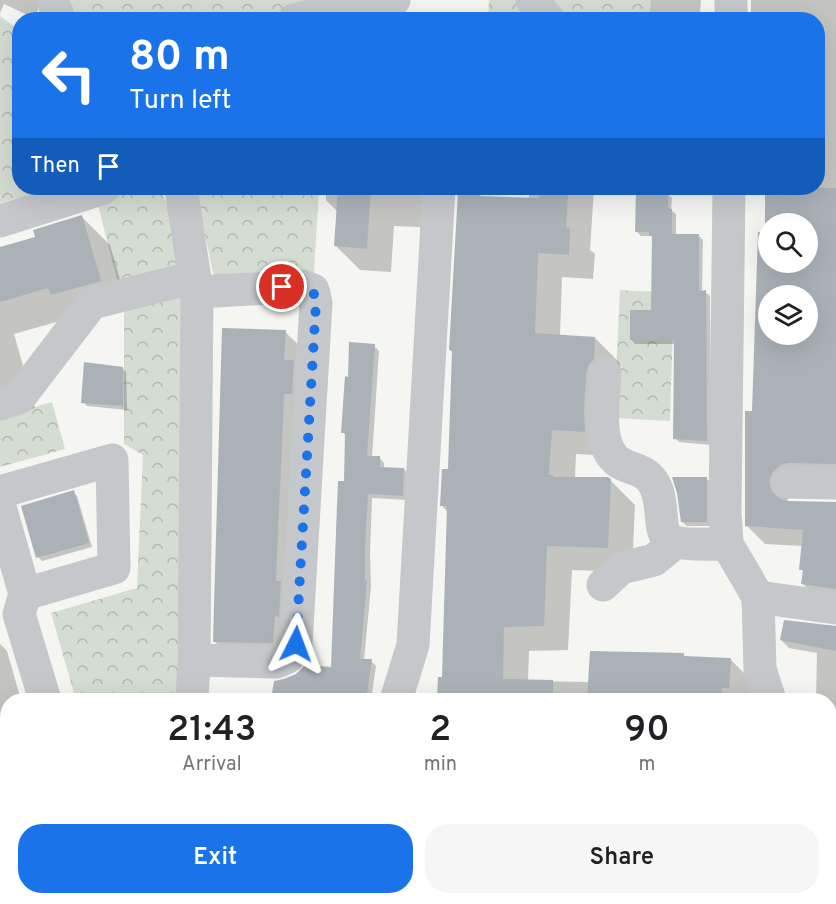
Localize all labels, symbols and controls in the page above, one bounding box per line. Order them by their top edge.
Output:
text: 80 m [129,32,230,85]
icon: left [30,36,108,114]
text: Turn left [129,84,231,118]
icon: arrive [92,150,125,183]
text: Then [30,153,80,180]
map controls [758,213,818,345]
button: search [758,213,818,273]
pin [256,261,307,312]
icon: arrive [265,270,298,303]
button: layers [758,285,818,345]
position arrow [264,612,328,676]
text: 21:43 [167,708,256,754]
text: 2 [429,708,451,754]
text: 90 [624,708,670,754]
text: Arrival [182,752,242,778]
text: min [424,752,457,778]
text: m [639,752,655,778]
button: Exit [18,824,413,893]
button: Share [425,824,819,893]

